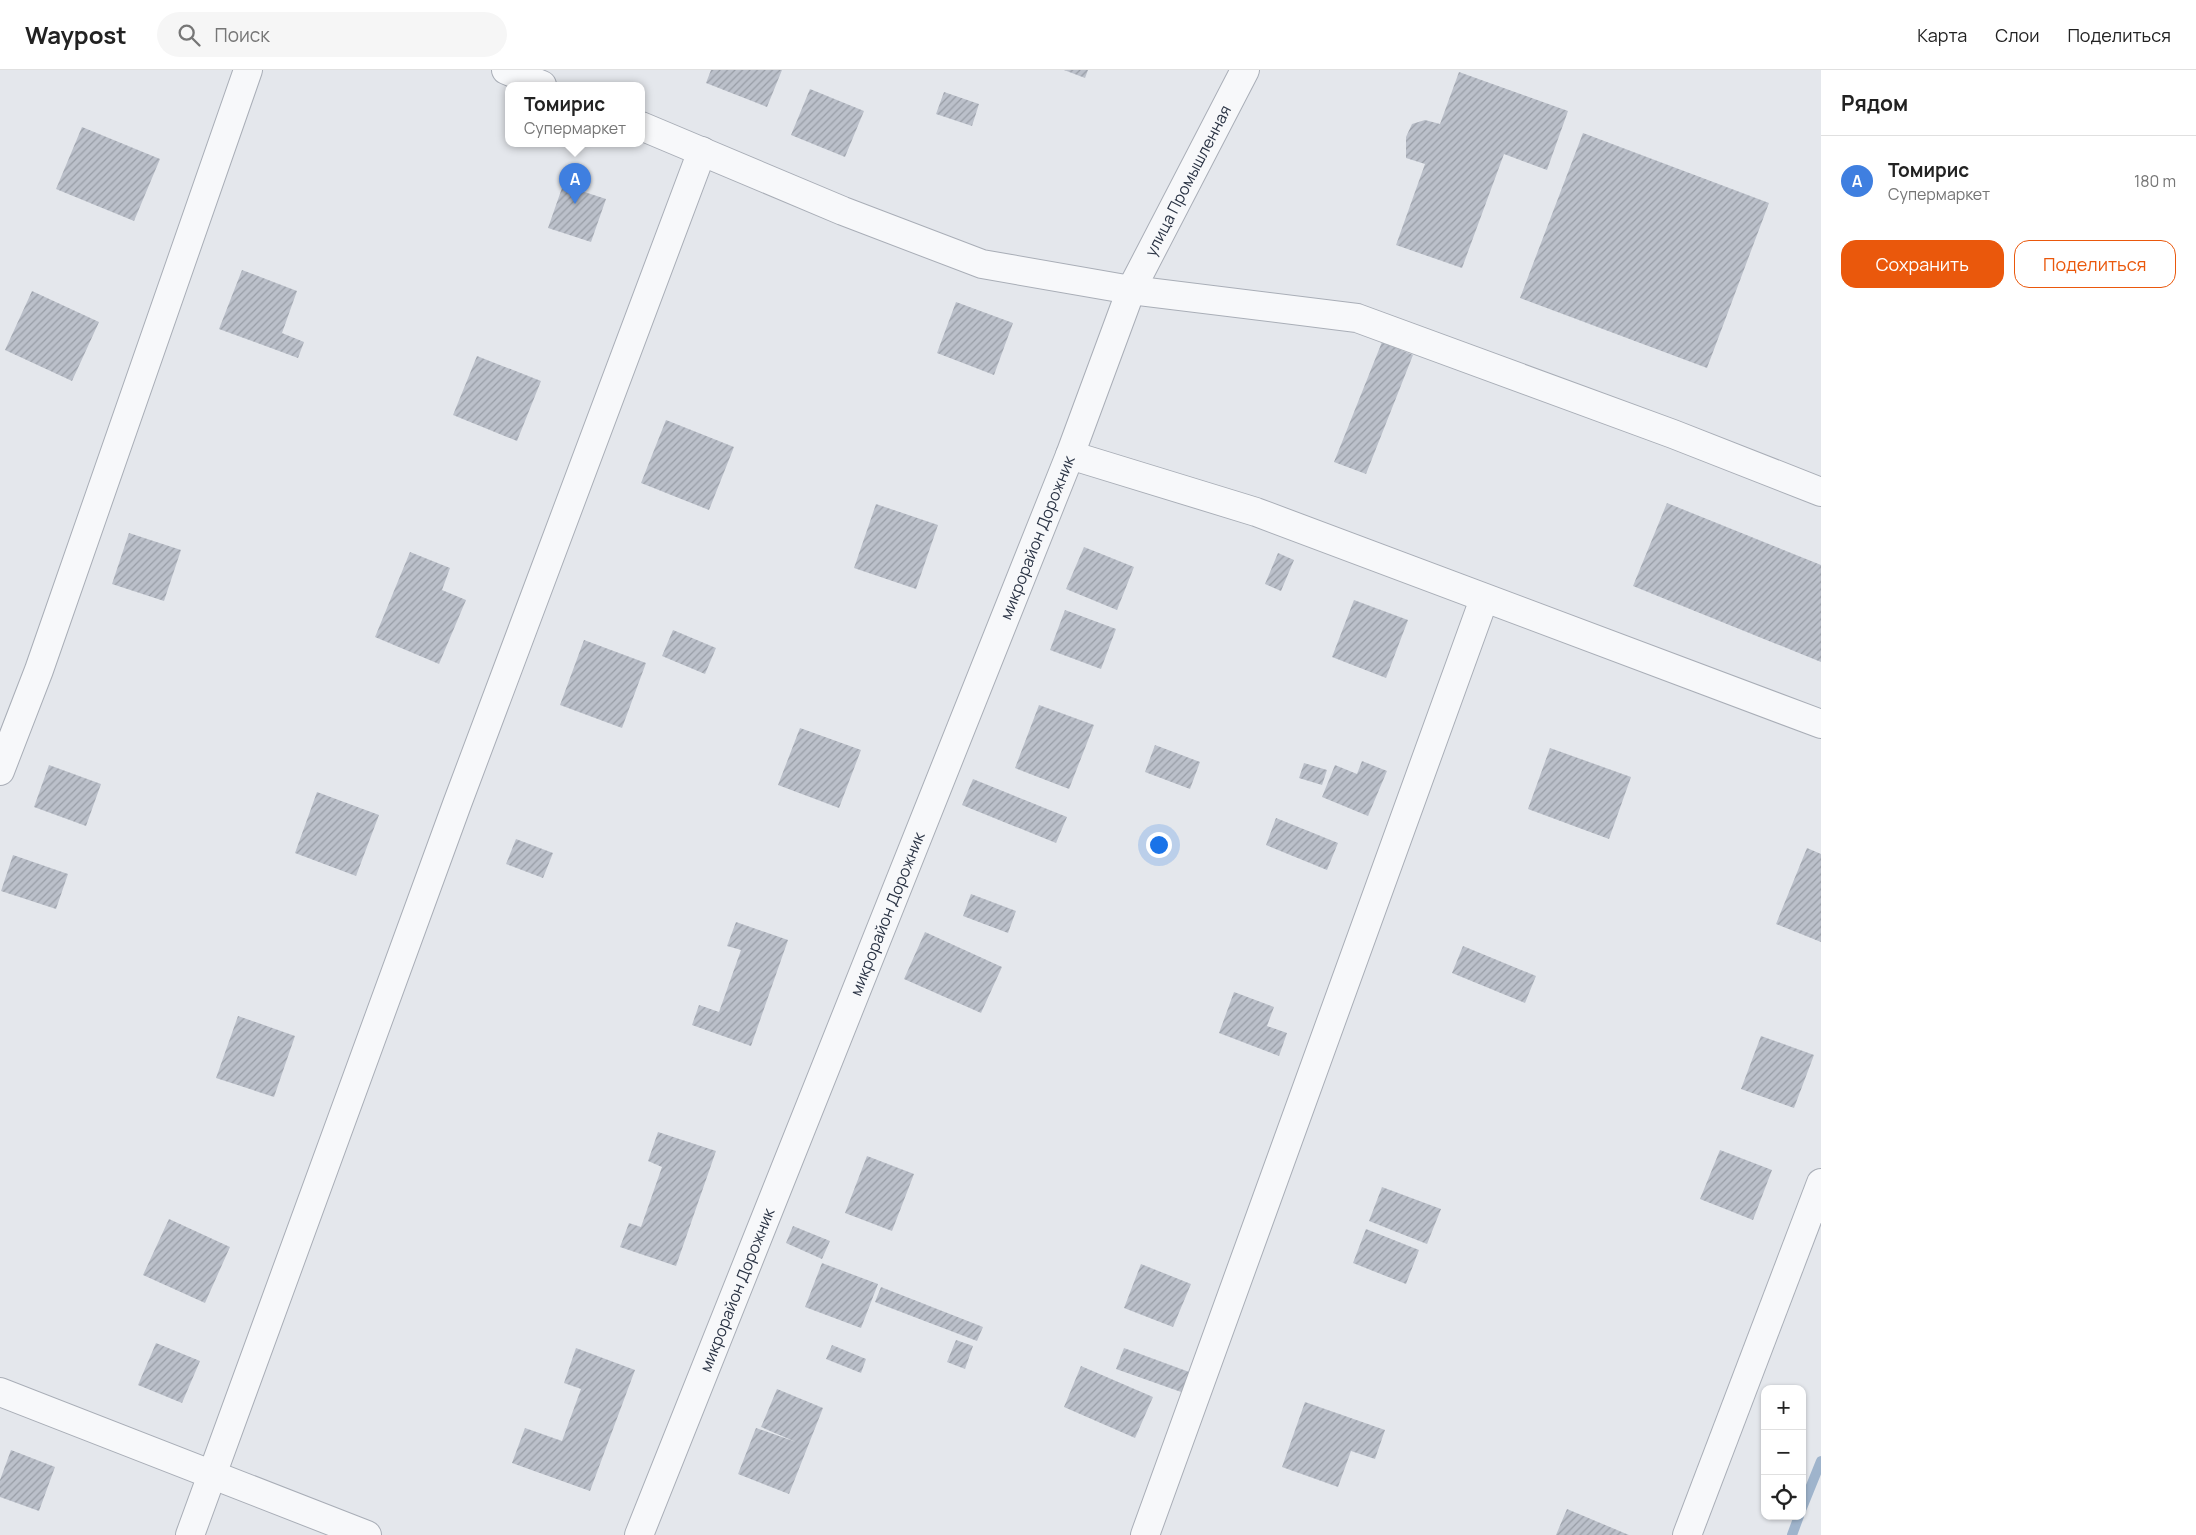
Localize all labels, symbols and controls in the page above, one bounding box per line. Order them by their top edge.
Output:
search box [157,12,507,57]
text: Waypost [25,18,127,51]
icon: search [175,21,203,49]
text: Поиск [215,22,270,48]
text: Карта [1917,23,1967,47]
text: Слои [1995,23,2039,47]
text: Поделиться [2067,23,2171,47]
popup [505,82,645,147]
text: Рядом [1841,89,1908,117]
text: Томирис [524,91,605,117]
street label: улица Промышленная [1139,101,1236,260]
text: Супермаркет [524,117,626,139]
text: Томирис [1888,157,1969,183]
pin: A [559,163,591,204]
text: A [1852,170,1862,192]
text: 180 m [2134,170,2176,192]
text: Супермаркет [1888,183,1990,205]
button: Сохранить [1841,240,2004,288]
button: Поделиться [2014,240,2176,288]
street label: микрорайон Дорожник [995,451,1080,623]
street label: микрорайон Дорожник [844,828,930,999]
your location [1146,832,1172,858]
street label: микрорайон Дорожник [694,1204,780,1375]
map controls [1761,1385,1806,1520]
button: + [1761,1385,1806,1430]
button: − [1761,1430,1806,1475]
button: locate [1761,1475,1806,1520]

